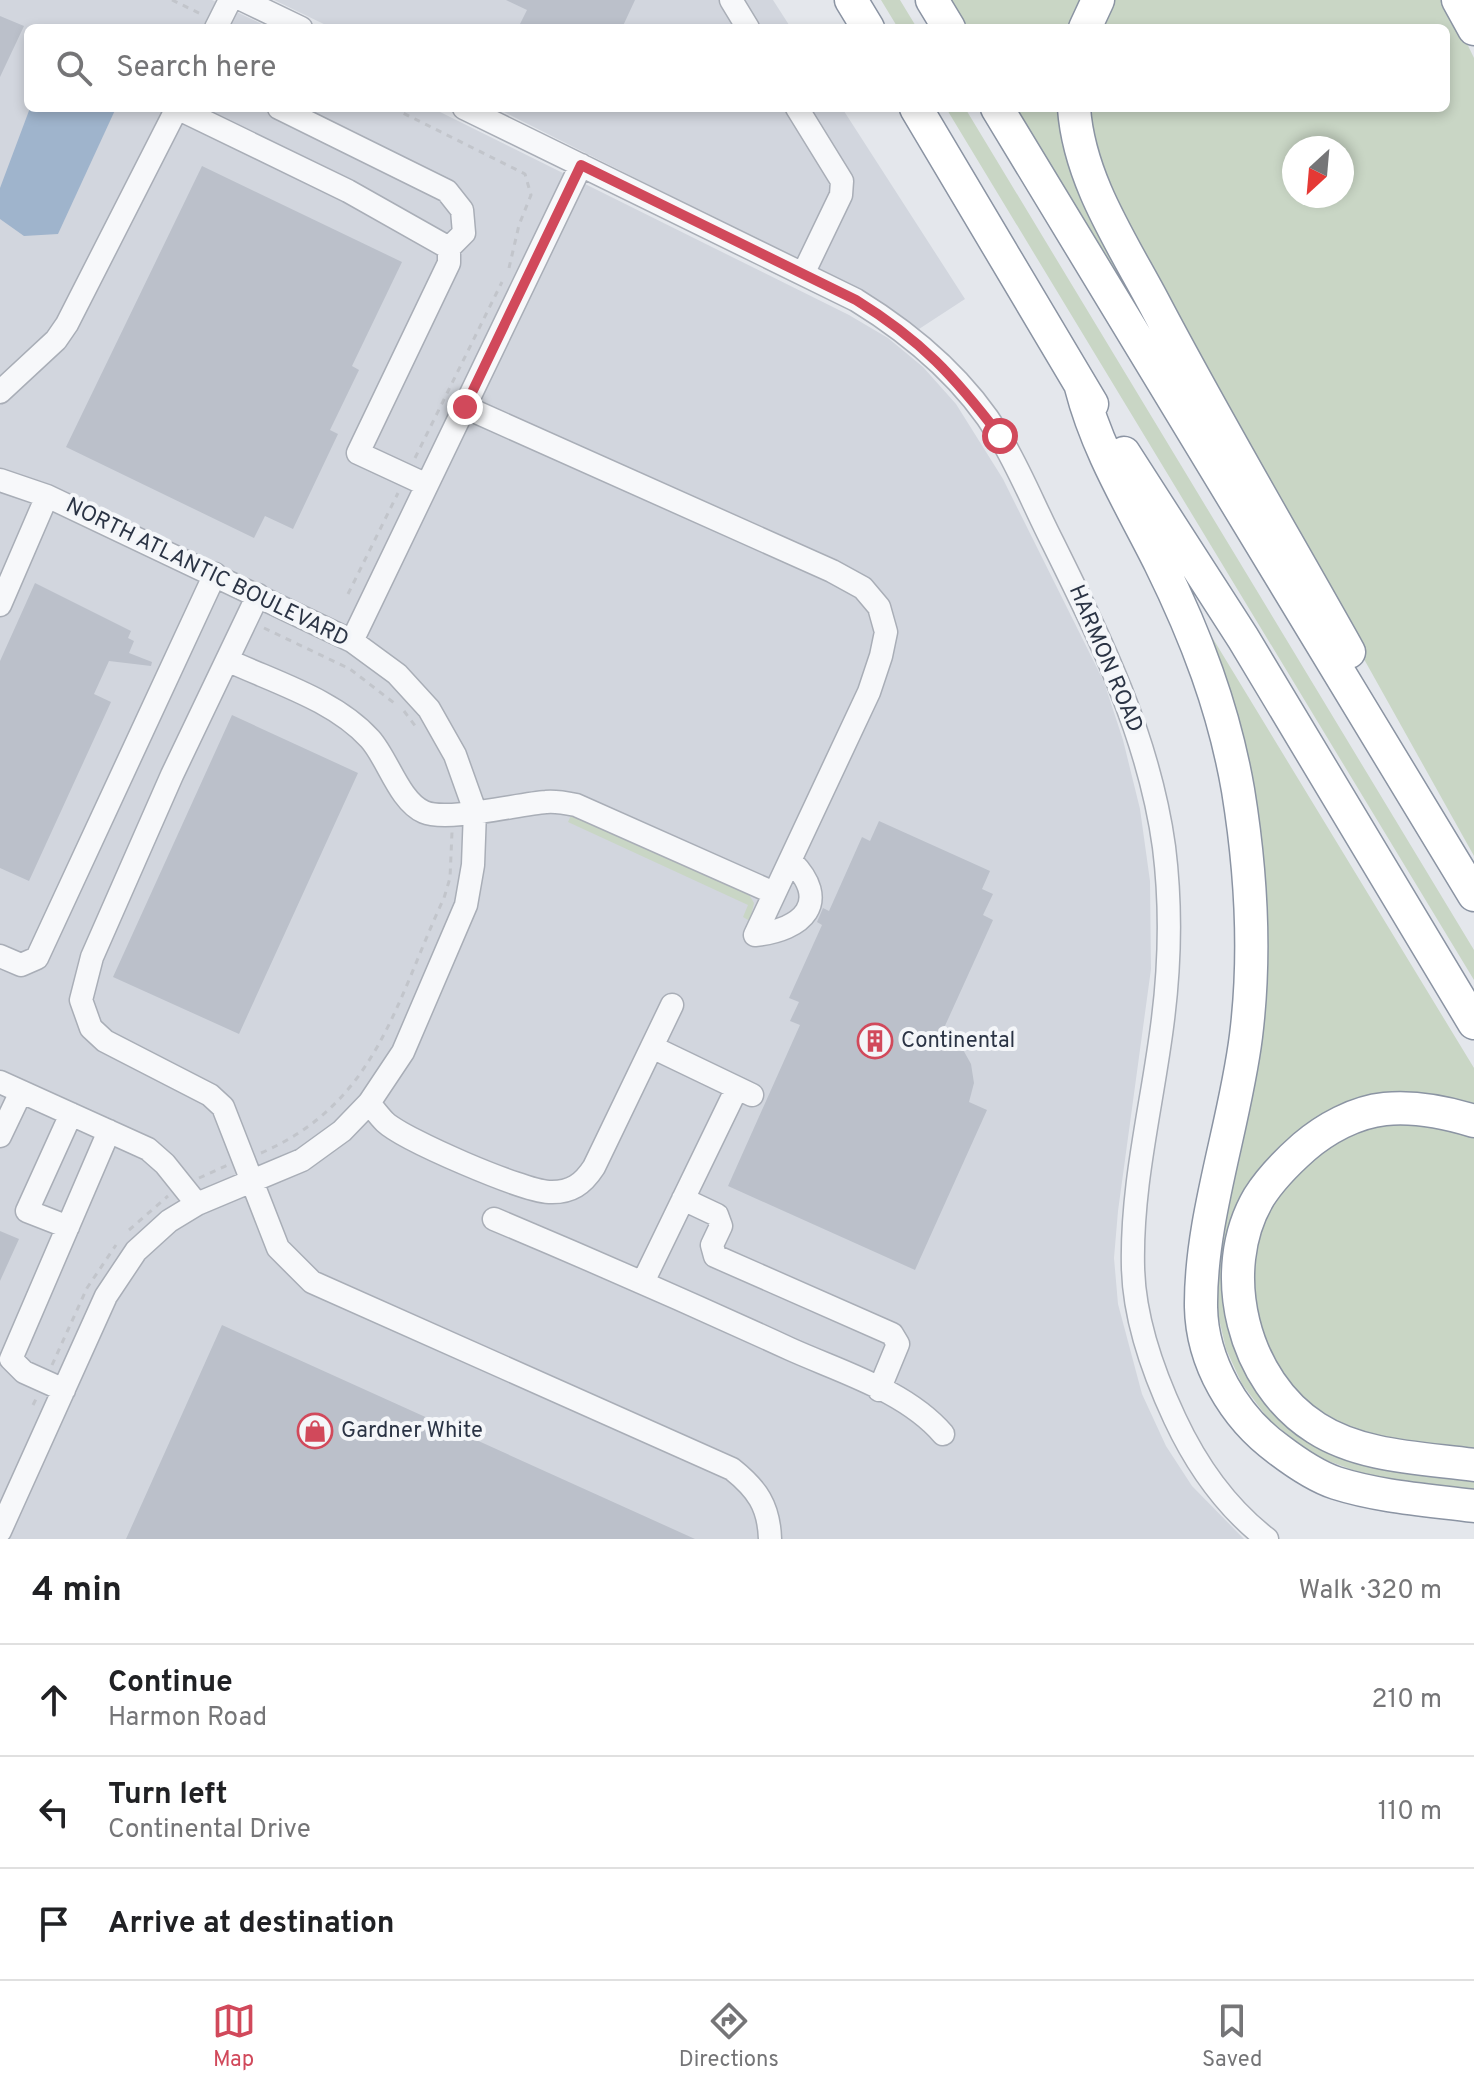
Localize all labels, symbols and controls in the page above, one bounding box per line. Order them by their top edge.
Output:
search box [24,24,1450,112]
icon: search [52,46,96,90]
text: Search here [116,50,276,87]
north arrow [1282,136,1354,208]
route end [447,389,483,425]
route start [982,418,1018,454]
street label: NORTH ATLANTIC BOULEVARD [61,493,353,653]
street label: HARMON ROAD [1062,581,1148,737]
building icon: Continental [856,1022,894,1060]
place label: Continental [901,1028,1015,1055]
shop icon: Gardner White [296,1412,334,1450]
place label: Gardner White [341,1418,483,1445]
text: 4 min [32,1570,122,1613]
text: Walk · 320 m [1298,1575,1442,1608]
text: Continue [108,1665,233,1702]
icon: ahead [32,1678,76,1722]
text: 210 m [1372,1684,1442,1717]
text: Harmon Road [108,1702,267,1735]
text: Turn left [108,1777,228,1814]
icon: left [32,1790,76,1834]
text: 110 m [1378,1796,1442,1829]
text: Continental Drive [108,1814,311,1847]
icon: arrive [32,1902,76,1946]
text: Arrive at destination [108,1906,394,1943]
tab: Map [212,1999,256,2074]
tab: Directions [679,1999,779,2074]
tab: Saved [1202,1999,1262,2074]

